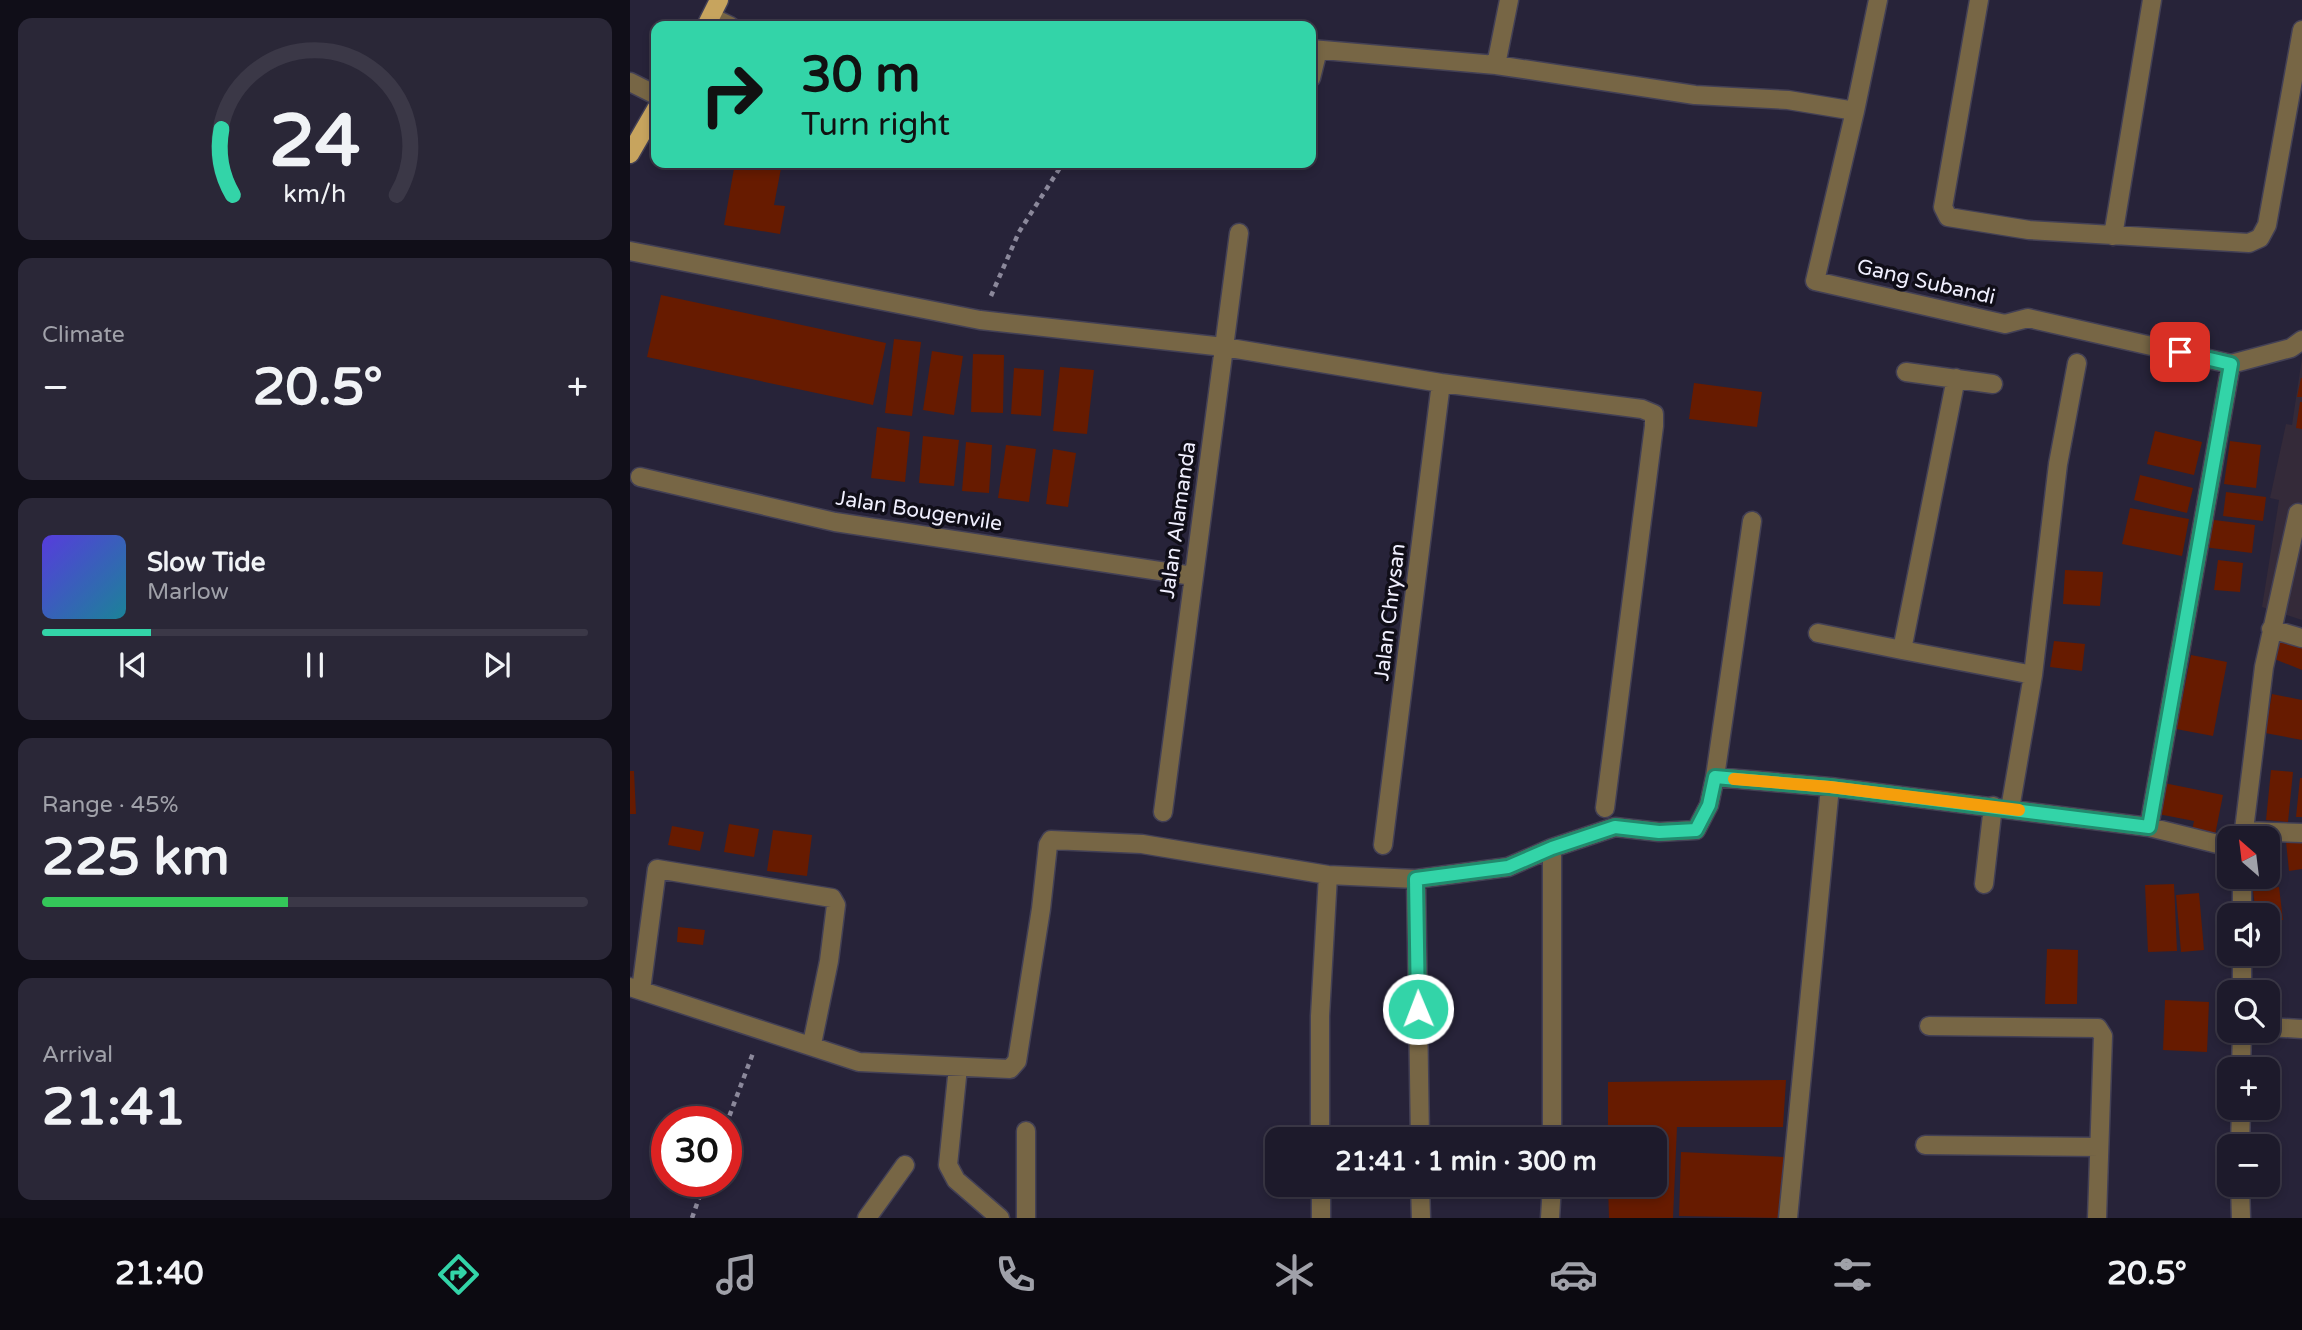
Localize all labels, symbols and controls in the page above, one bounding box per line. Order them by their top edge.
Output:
text: 30 m [801,46,920,105]
icon: right [686,49,777,140]
text: 24 [269,98,361,186]
text: Turn right [801,106,950,144]
text: km/h [284,179,346,209]
street label: Gang Subandi [1854,254,1998,310]
text: Climate [42,321,125,349]
pin [2150,322,2210,382]
icon: arrive [2161,333,2199,371]
text: 20.5° [253,356,383,419]
text: − [42,365,69,411]
text: + [567,365,588,411]
street label: Jalan Alamanda [1155,440,1201,600]
street label: Jalan Bougenvile [834,486,1004,537]
street label: Jalan Chrysan [1369,542,1411,682]
text: Slow Tide [147,547,265,578]
text: Marlow [147,578,229,606]
icon: previous [114,646,152,684]
icon: pause [296,646,334,684]
icon: next [478,646,516,684]
text: Range · 45% [42,791,178,819]
text: 225 km [42,826,230,889]
north arrow [2217,826,2280,889]
map controls [2217,826,2280,1197]
button: sound [2217,903,2280,966]
position arrow [1381,972,1455,1046]
button: search [2217,980,2280,1043]
text: Arrival [42,1041,113,1069]
button: + [2217,1057,2280,1120]
text: 21:41 [42,1076,186,1139]
speed limit sign: 30 [651,1106,742,1197]
button: − [2217,1134,2280,1197]
text: 21:41 · 1 min · 300 m [1335,1146,1597,1177]
icon: directions [434,1250,483,1299]
icon: music [712,1250,761,1299]
icon: phone [991,1250,1040,1299]
icon: climate [1270,1250,1319,1299]
icon: car [1549,1250,1598,1299]
icon: filters [1828,1250,1877,1299]
text: 21:40 [115,1255,204,1293]
text: 20.5° [2107,1255,2187,1293]

